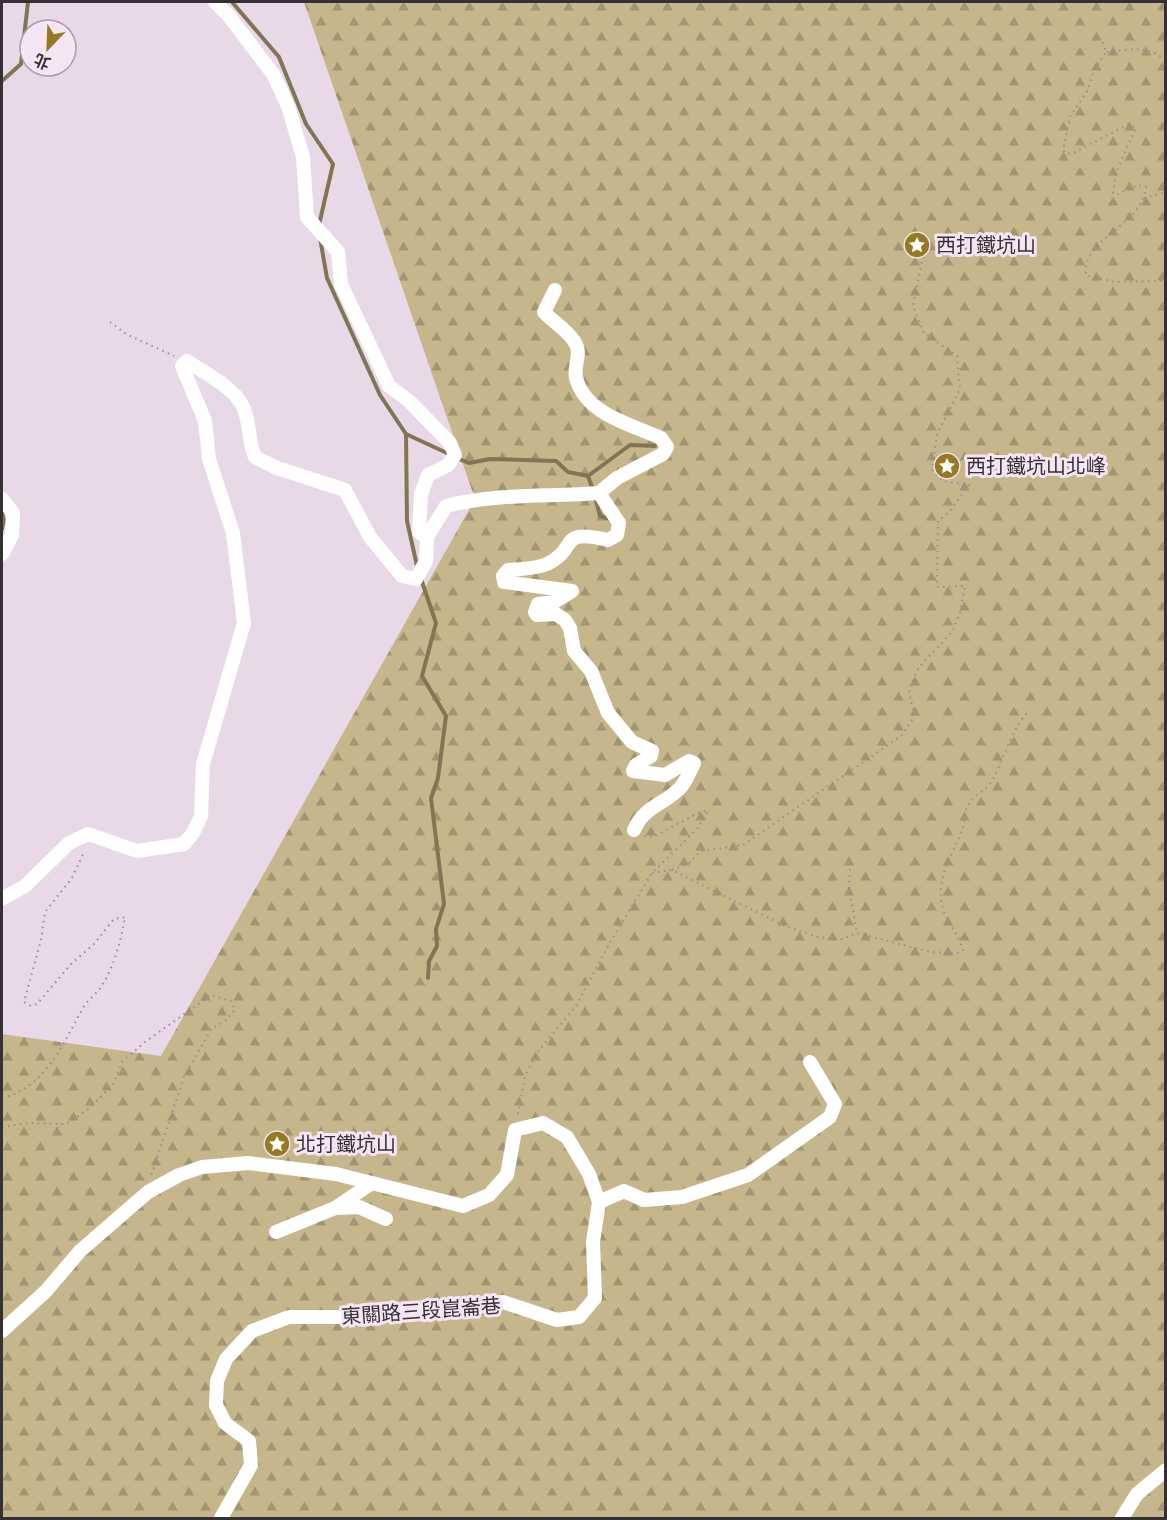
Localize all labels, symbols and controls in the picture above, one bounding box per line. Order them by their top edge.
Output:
north arrow [18,18,78,78]
text: 北 [31,49,54,74]
place icon: 西打鐵坑山 [902,230,932,260]
place label: 西打鐵坑山 [936,232,1036,258]
place icon: 西打鐵坑山北峰 [932,451,962,481]
place label: 西打鐵坑山北峰 [966,453,1106,479]
place icon: 北打鐵坑山 [262,1129,292,1159]
place label: 北打鐵坑山 [296,1131,396,1157]
street label: 東關路三段崑崙巷 [340,1292,502,1330]

